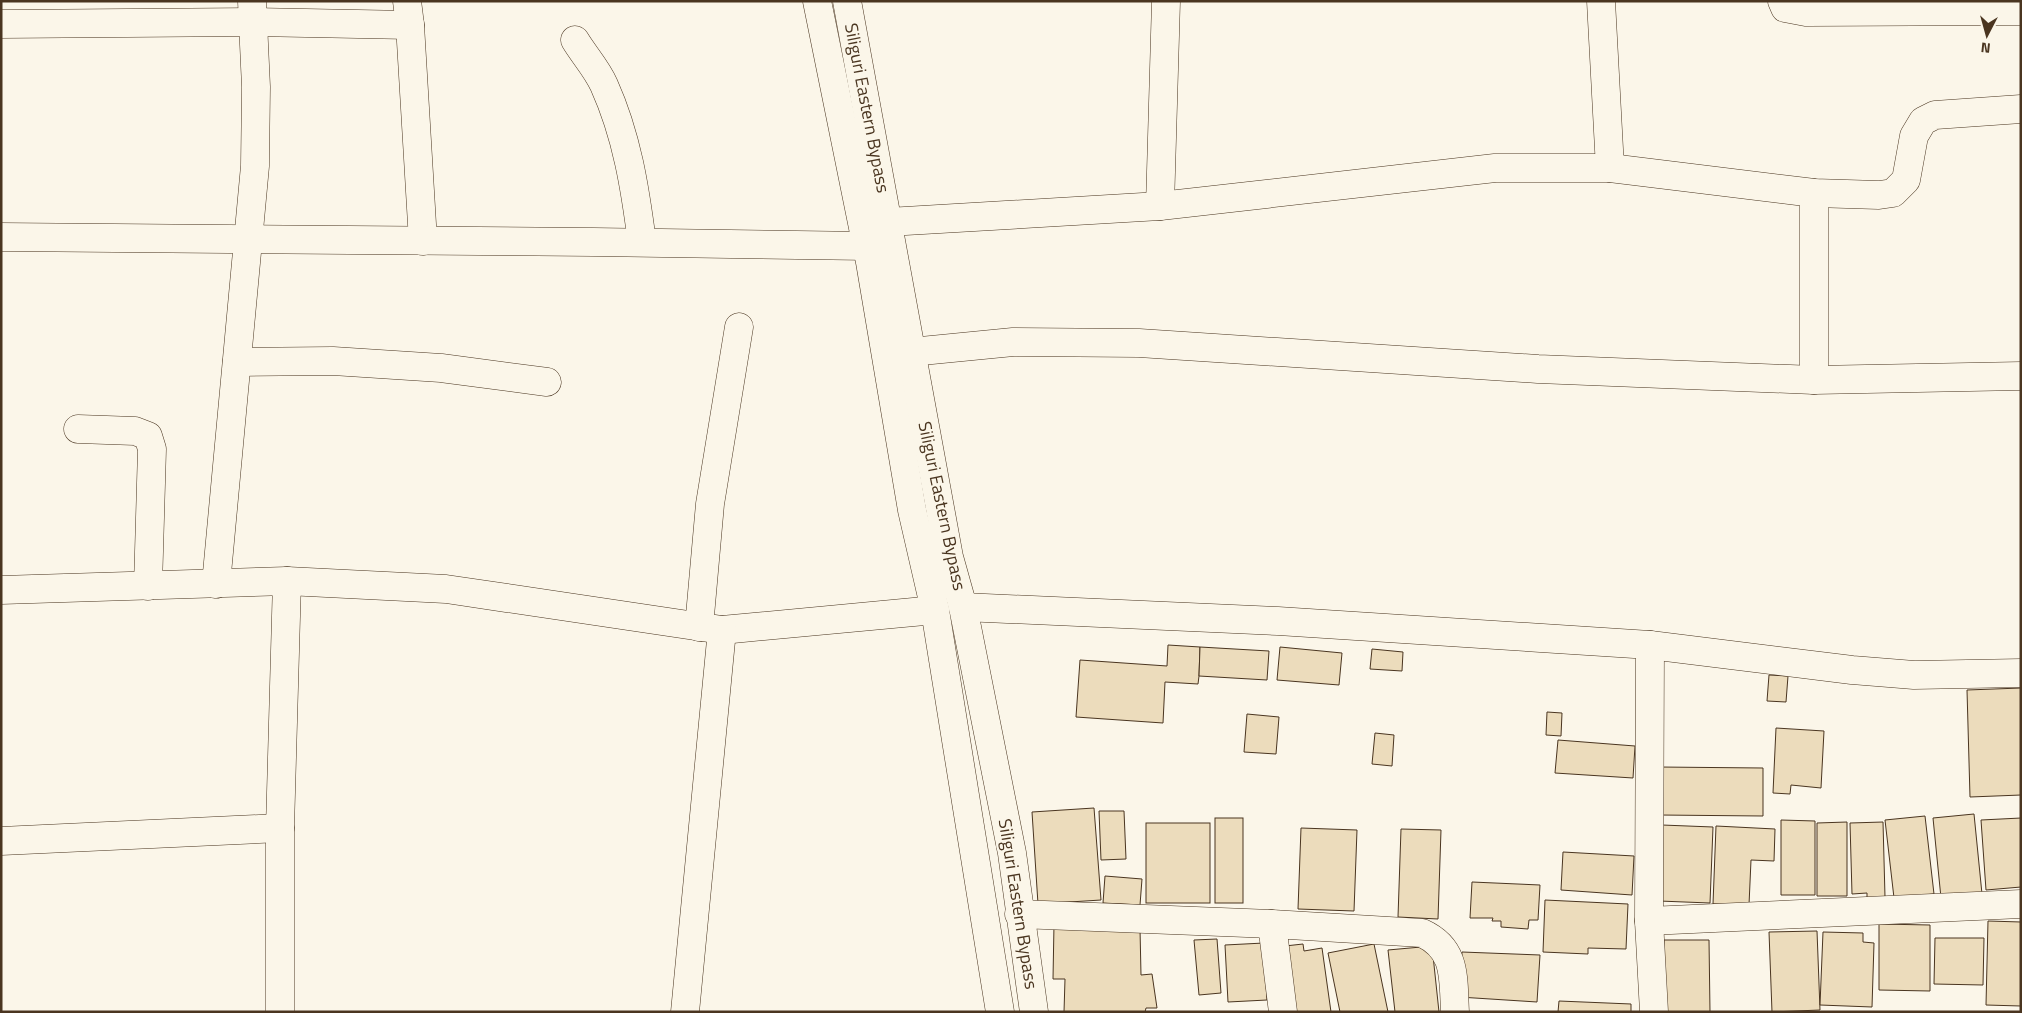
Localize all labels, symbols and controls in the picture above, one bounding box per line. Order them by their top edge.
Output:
north arrow [1962,10,2012,60]
street label: Siliguri Eastern Bypass [838,21,897,195]
text: N [1980,37,1992,59]
street label: Siliguri Eastern Bypass [911,419,974,593]
street label: Siliguri Eastern Bypass [992,817,1045,991]

